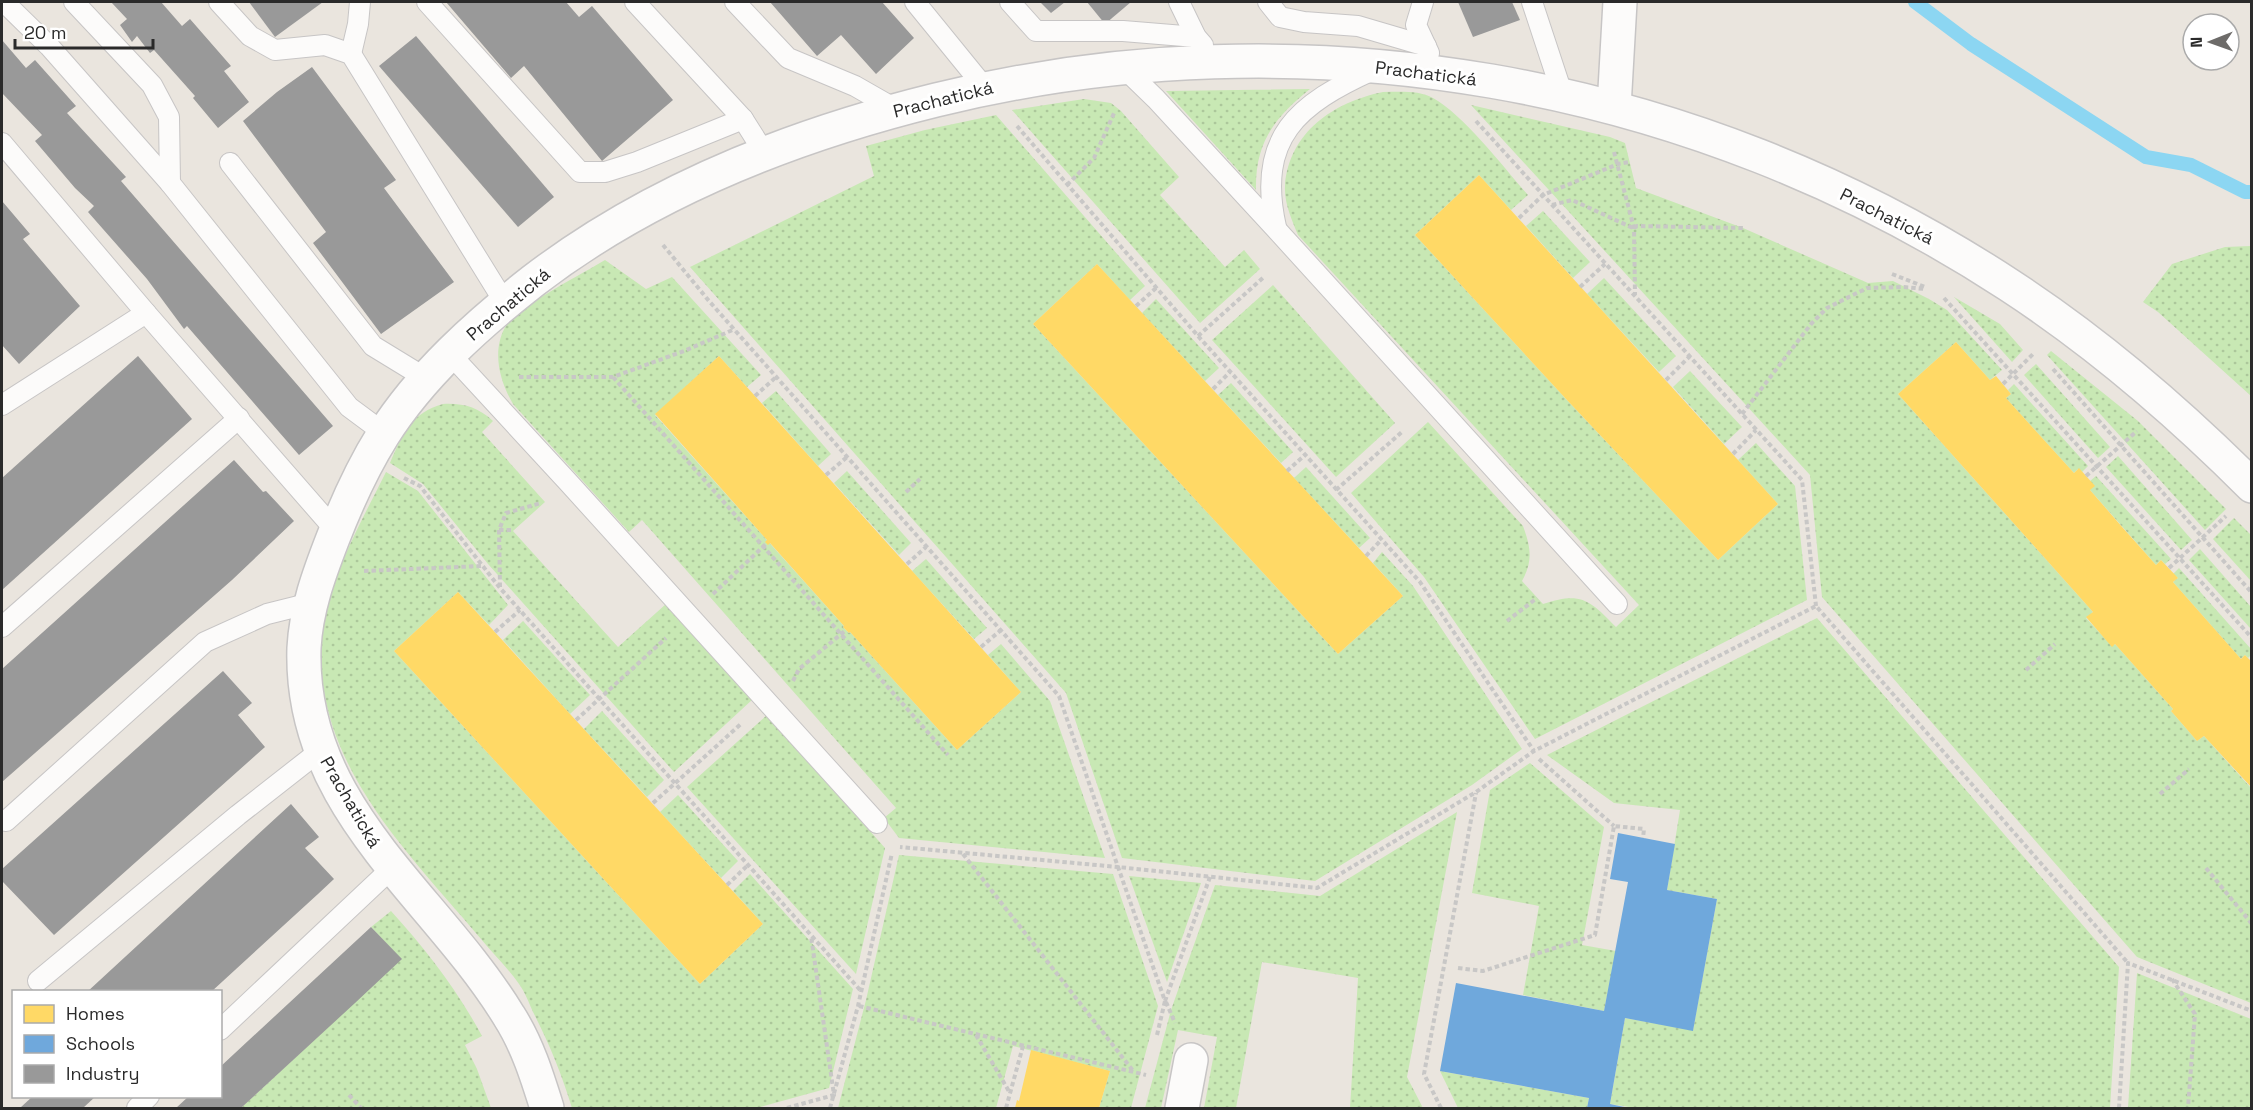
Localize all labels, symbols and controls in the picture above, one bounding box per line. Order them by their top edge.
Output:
scale bar [15,12,153,50]
north arrow [2181,12,2241,72]
text: 20 m [24,21,67,44]
text: N [2186,37,2207,48]
street label: Prachatická [1374,55,1478,91]
street label: Prachatická [891,75,995,123]
street label: Prachatická [1836,183,1938,249]
street label: Prachatická [461,262,555,346]
street label: Prachatická [315,752,387,852]
legend [12,990,222,1098]
text: Homes [66,1002,125,1025]
text: Schools [66,1032,135,1055]
text: Industry [66,1062,139,1085]

